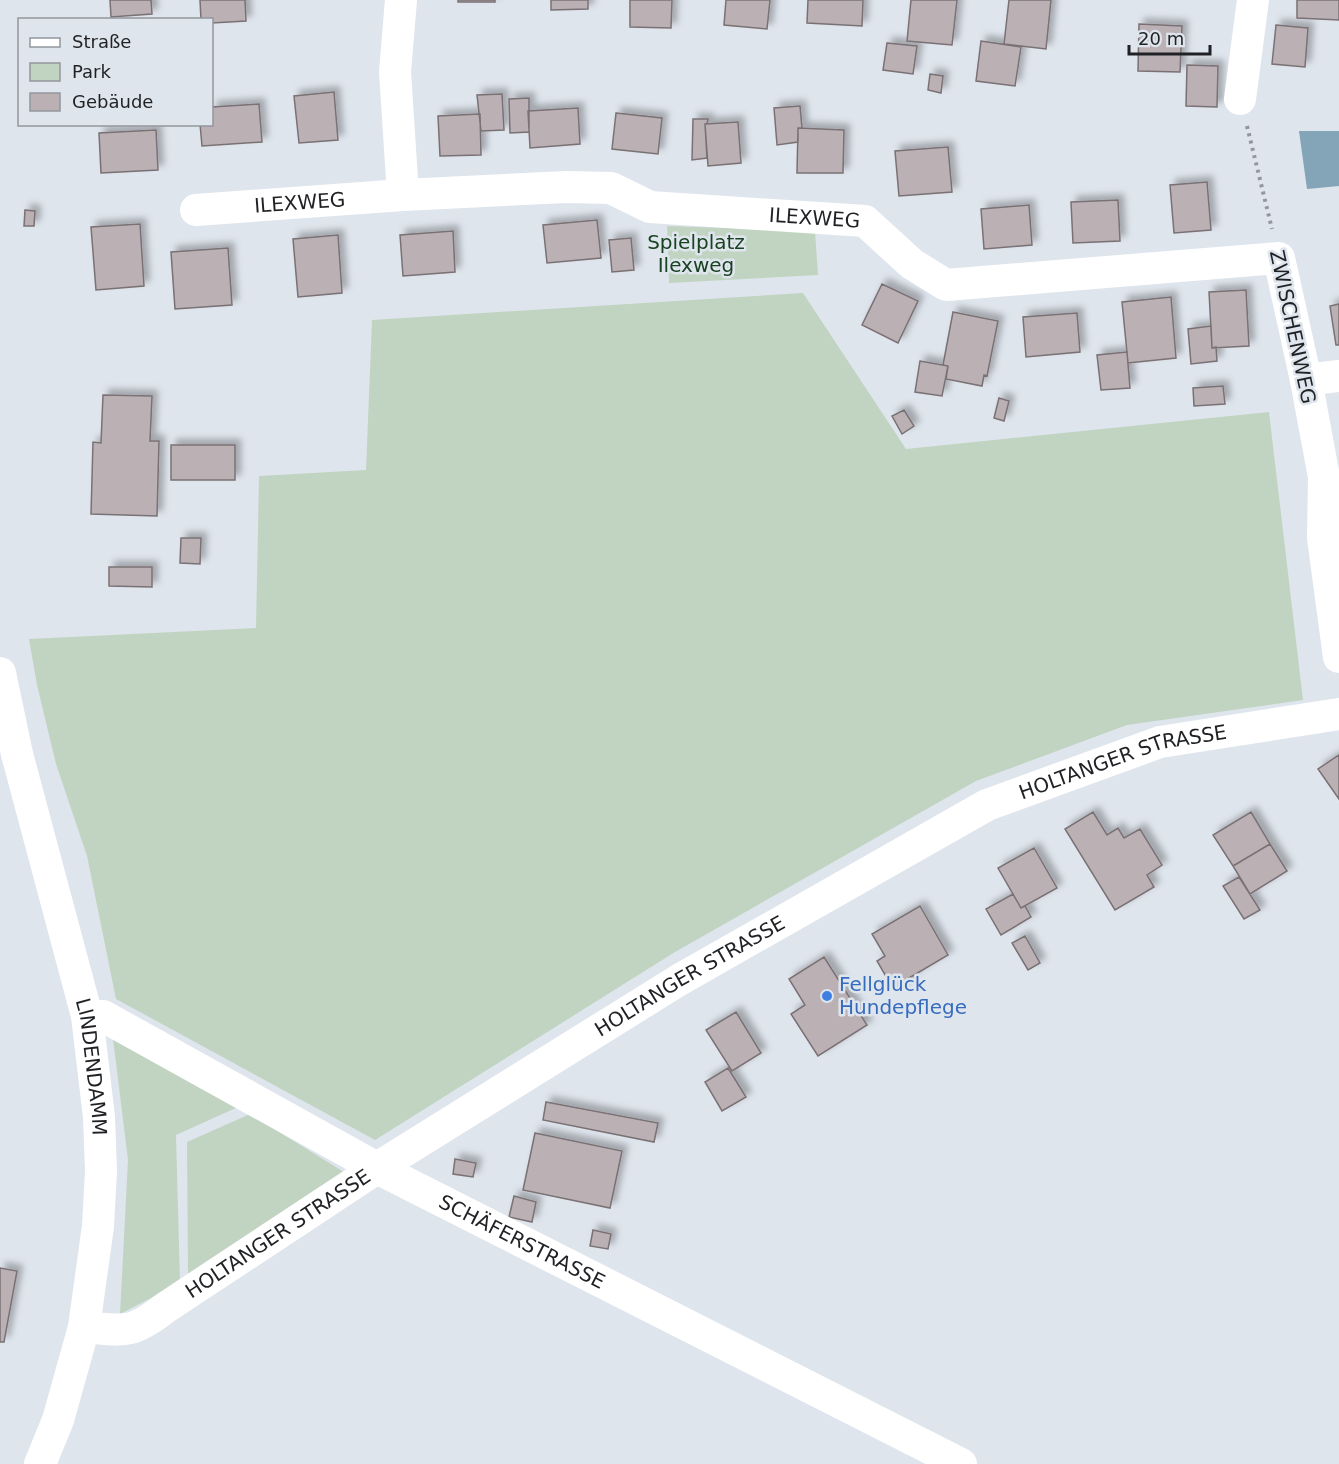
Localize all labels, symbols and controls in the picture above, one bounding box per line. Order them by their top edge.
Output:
legend [18,18,213,126]
scale bar [1129,18,1210,56]
text: 20 m [1138,28,1184,49]
text: Straße [72,31,131,52]
text: Park [72,61,111,82]
text: Gebäude [72,91,153,112]
street label: ILEXWEG [253,187,346,218]
street label: ILEXWEG [768,203,861,233]
park label: Spielplatz Ilexweg [647,230,745,277]
street label: ZWISCHENWEG [1265,248,1321,406]
street label: HOLTANGER STRASSE [1016,720,1228,804]
street label: HOLTANGER STRASSE [590,910,789,1041]
place label: Fellglück Hundepflege [839,972,967,1019]
marker: Fellglück Hundepflege [820,989,834,1003]
street label: LINDENDAMM [71,995,112,1136]
street label: HOLTANGER STRASSE [181,1164,375,1303]
street label: SCHÄFERSTRASSE [435,1189,609,1294]

